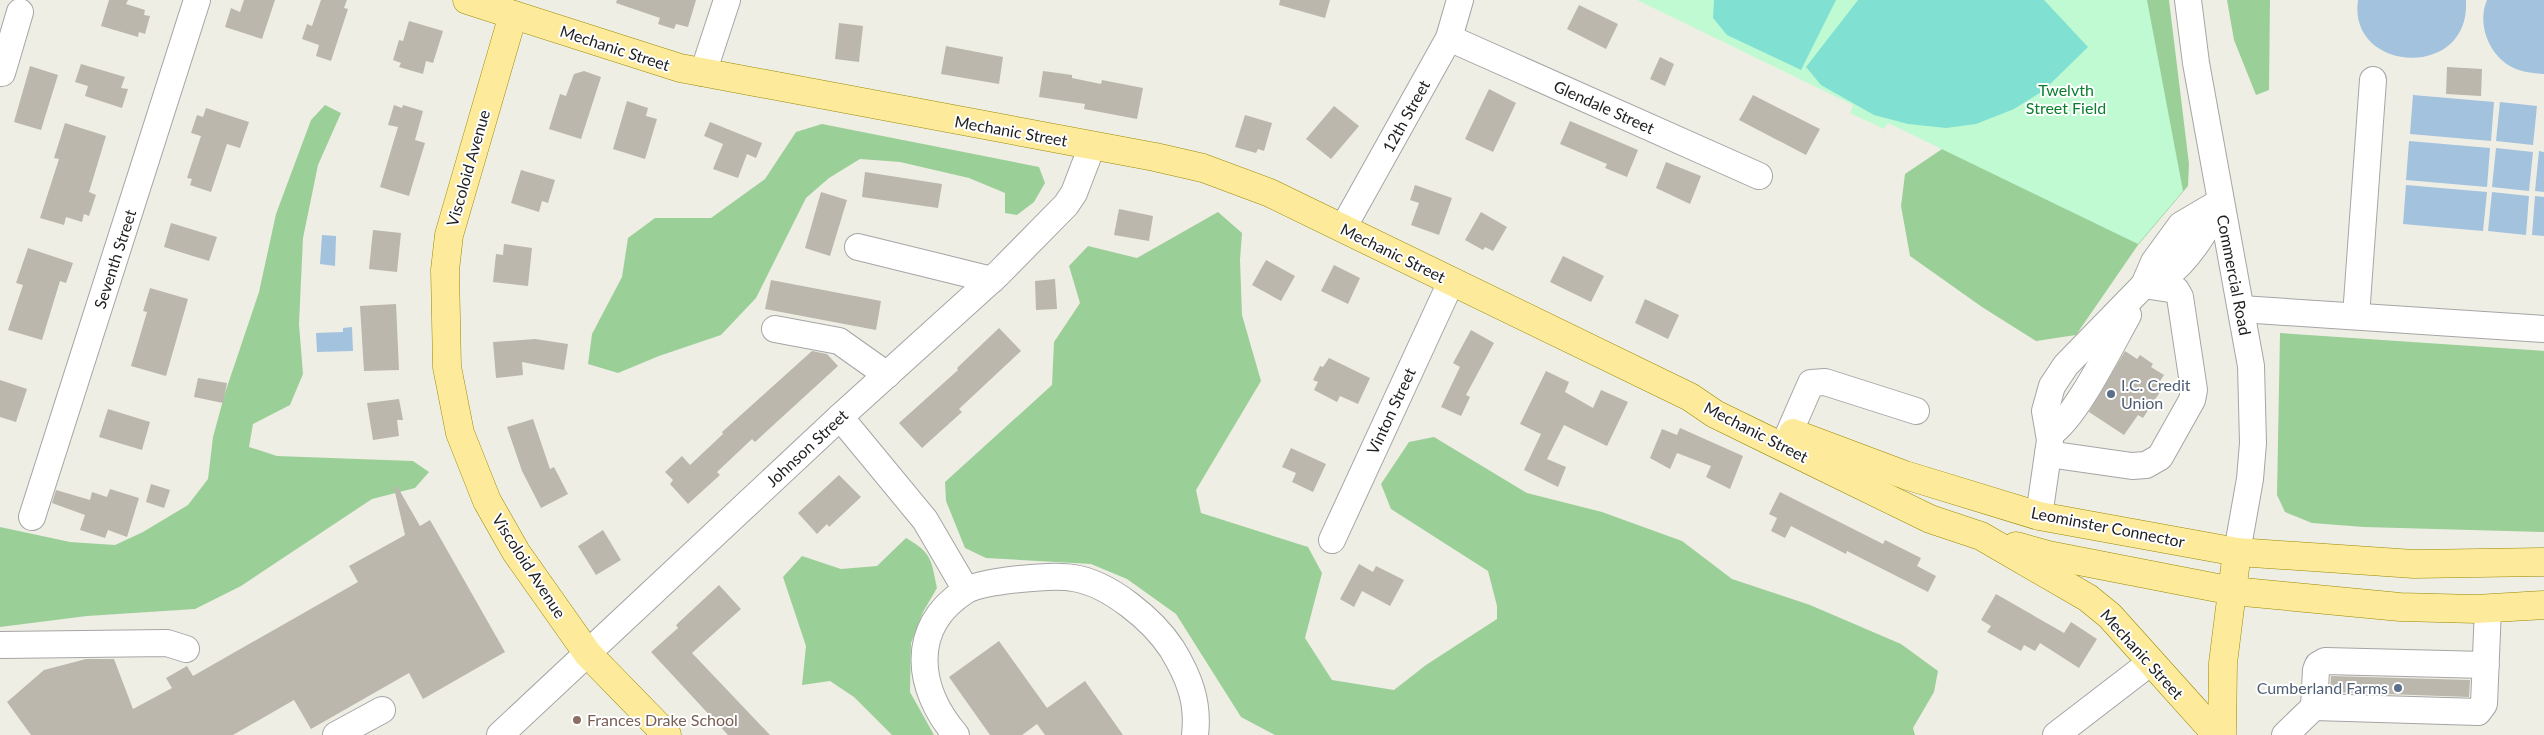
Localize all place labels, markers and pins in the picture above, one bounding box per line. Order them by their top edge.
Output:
place label: I.C. Credit Union [2121,375,2191,412]
marker: I.C. Credit Union [2105,388,2117,400]
place label: Cumberland Farms [2257,678,2388,697]
marker: Cumberland Farms [2392,682,2404,694]
place label: Frances Drake School [587,710,738,729]
marker: Frances Drake School [571,714,583,726]

